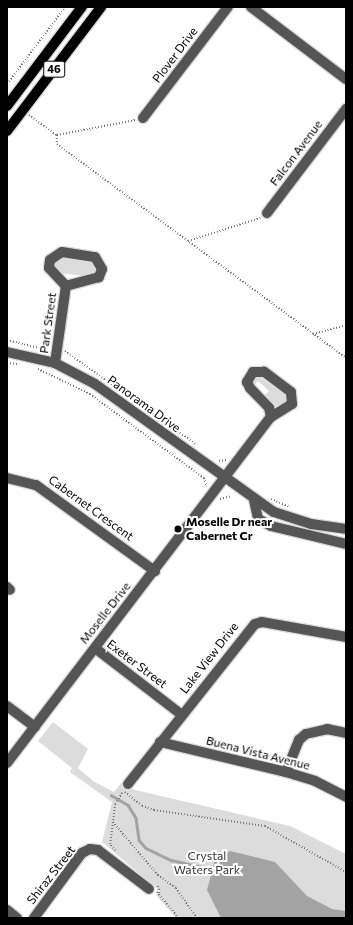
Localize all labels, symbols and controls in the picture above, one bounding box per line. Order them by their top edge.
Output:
street label: Plover Drive [149,24,201,86]
road number: 46 [43,60,65,78]
street label: Falcon Avenue [267,117,325,189]
street label: Park Street [37,292,59,354]
street label: Panorama Drive [105,373,183,435]
street label: Cabernet Crescent [46,472,136,544]
place label: Moselle Dr near Cabernet Cr [186,515,272,543]
marker: Moselle Dr near Cabernet Cr [173,524,183,534]
street label: Moselle Drive [77,579,133,647]
street label: Lake View Drive [177,620,241,696]
street label: Exeter Street [104,637,170,691]
street label: Buena Vista Avenue [205,733,311,773]
street label: Shiraz Street [24,843,78,907]
park label: Crystal Waters Park [174,849,240,877]

